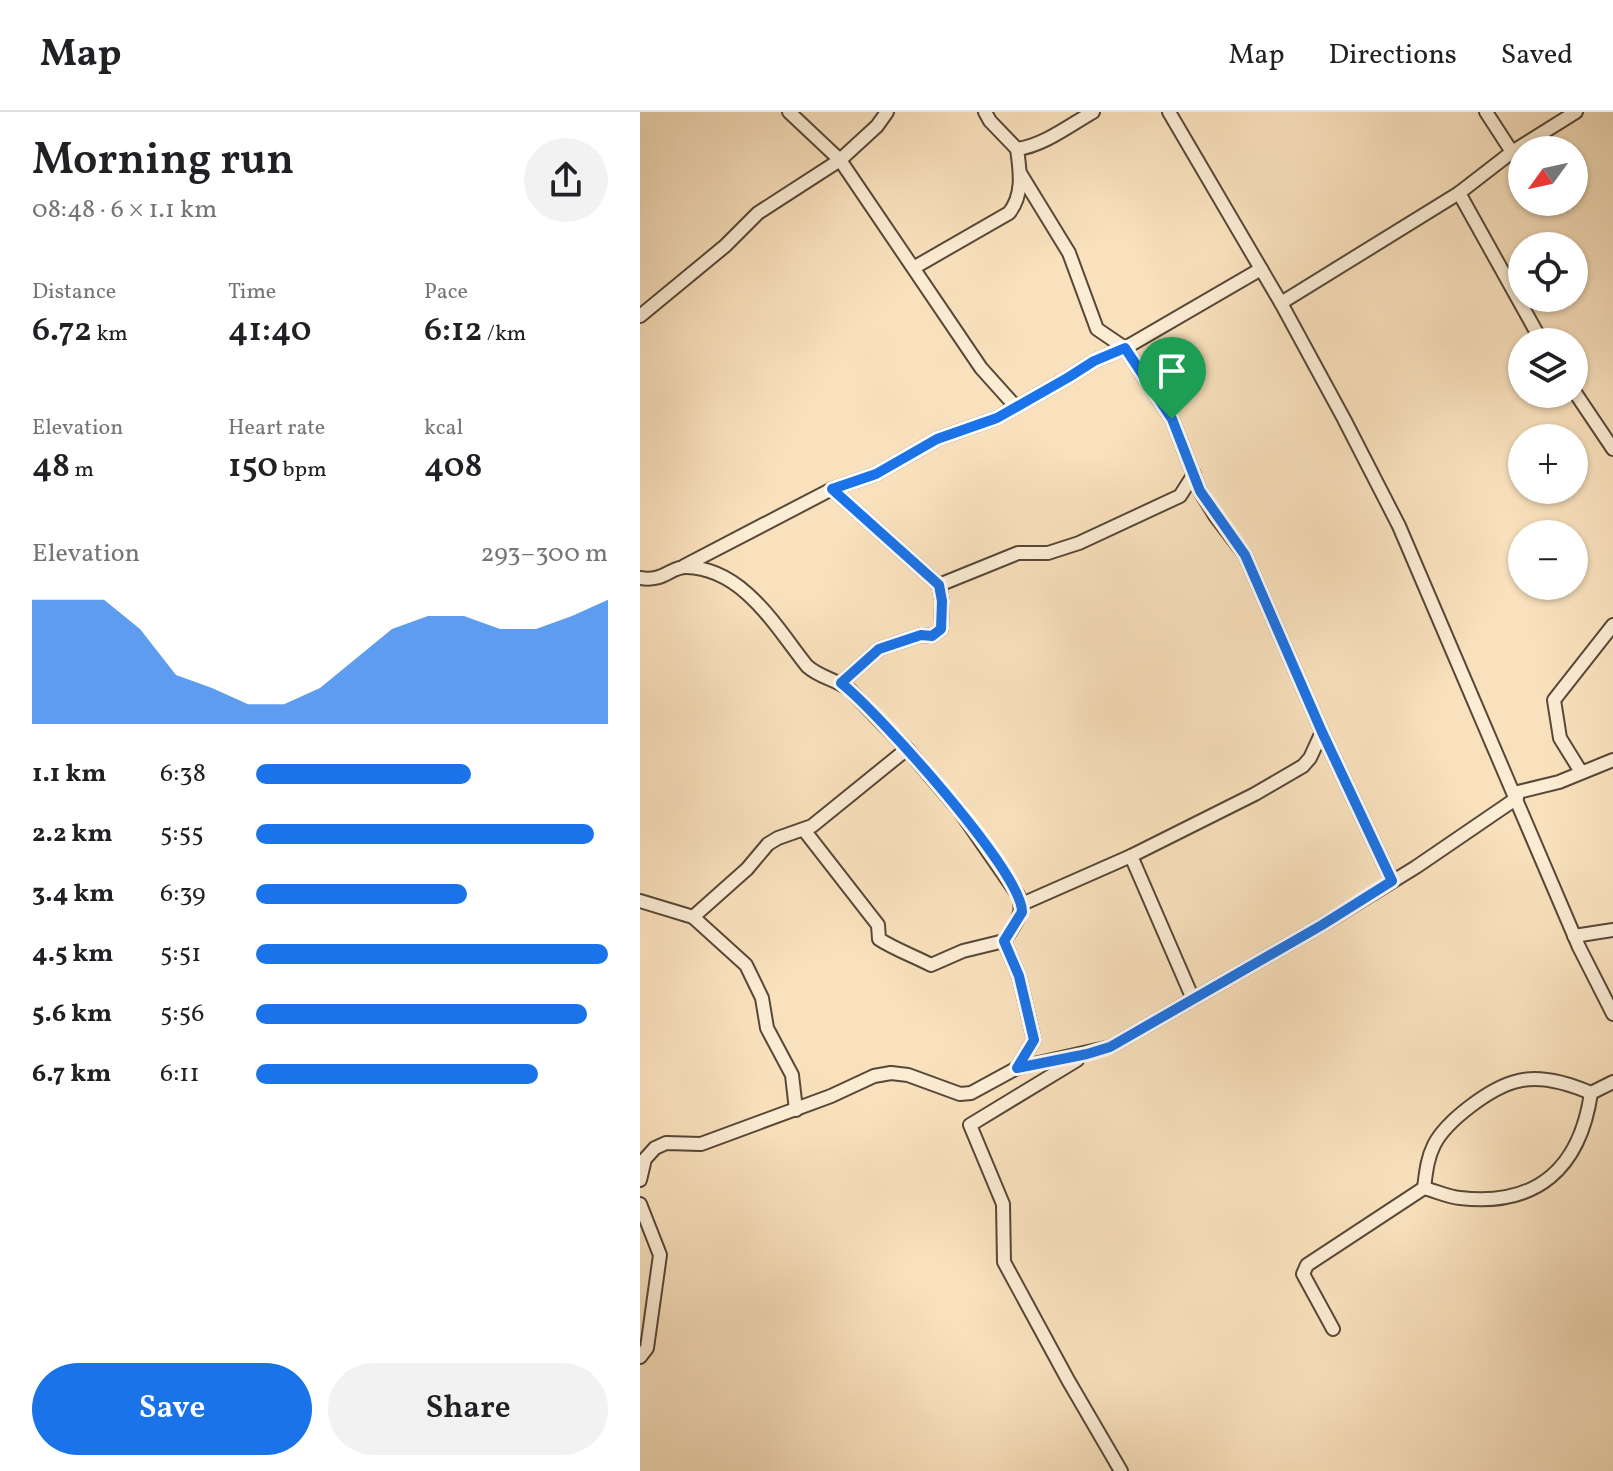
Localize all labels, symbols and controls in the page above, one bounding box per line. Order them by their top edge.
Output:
text: Map [40,29,121,82]
text: Map [1229,36,1285,75]
text: Directions [1329,36,1457,75]
text: Saved [1501,36,1573,75]
text: Morning run [32,131,294,192]
north arrow [1508,136,1588,216]
map controls [1508,136,1588,600]
button: share [524,138,608,222]
text: 08:48 · 6 × 1.1 km [32,192,217,228]
button: locate [1508,232,1588,312]
text: Distance [32,277,116,308]
text: Time [228,277,276,308]
text: Pace [424,277,468,308]
text: 6.72 [32,308,92,355]
text: 41:40 [228,308,312,355]
text: 6:12 [424,308,482,355]
text: km [92,319,128,350]
text: /km [482,319,526,350]
button: layers [1508,328,1588,408]
pin [1138,337,1206,419]
icon: arrive [1150,349,1194,393]
text: Elevation [32,413,123,444]
text: Heart rate [228,413,325,444]
text: kcal [424,413,463,444]
button: + [1508,424,1588,504]
text: 48 [32,444,70,491]
text: 150 [228,444,278,491]
text: 408 [424,444,483,491]
text: m [70,455,94,486]
text: bpm [278,455,327,486]
button: − [1508,520,1588,600]
text: Elevation [32,536,140,572]
text: 293–300 m [480,536,608,572]
text: 1.1 km [32,756,106,792]
text: 6:38 [160,756,206,792]
text: 2.2 km [32,816,113,852]
text: 5:55 [160,816,204,852]
text: 3.4 km [32,876,115,912]
text: 6:39 [160,876,206,912]
text: 4.5 km [32,936,114,972]
text: 5:51 [160,936,201,972]
text: 5.6 km [32,996,112,1032]
text: 5:56 [160,996,204,1032]
text: 6.7 km [32,1056,111,1092]
text: 6:11 [160,1056,199,1092]
button: Save [32,1363,312,1455]
button: Share [328,1363,608,1455]

